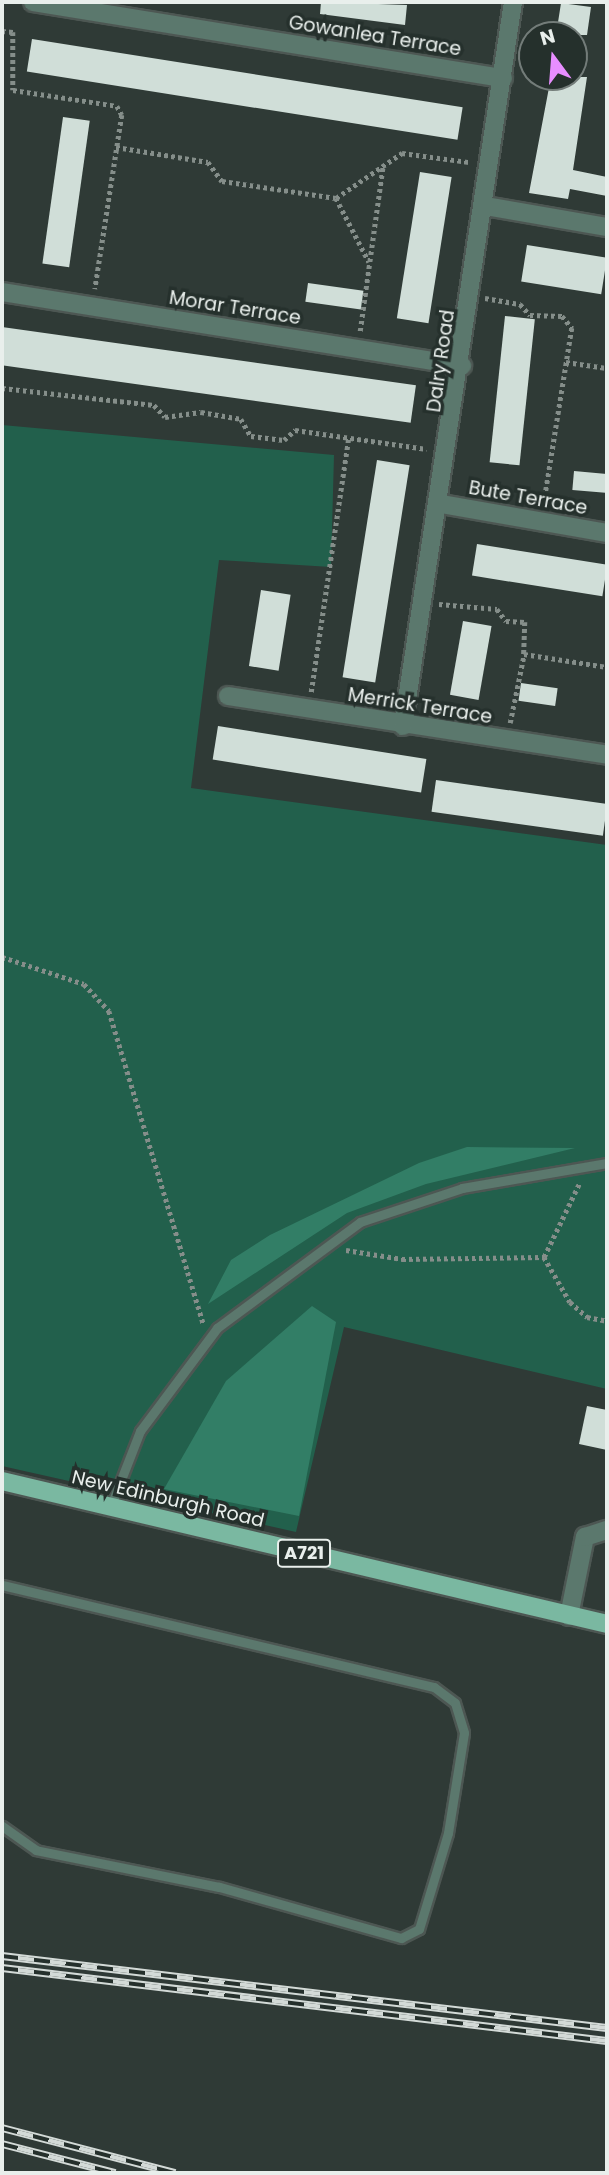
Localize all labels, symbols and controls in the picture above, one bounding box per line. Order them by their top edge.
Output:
street label: Gowanlea Terrace [287,11,463,61]
north arrow [518,21,588,91]
text: N [537,22,558,52]
street label: Morar Terrace [168,286,302,330]
street label: Dalry Road [423,308,459,414]
street label: Bute Terrace [467,476,589,520]
street label: Merrick Terrace [346,683,494,729]
street label: New Edinburgh Road [70,1466,266,1532]
road number: A721 [276,1538,332,1568]

